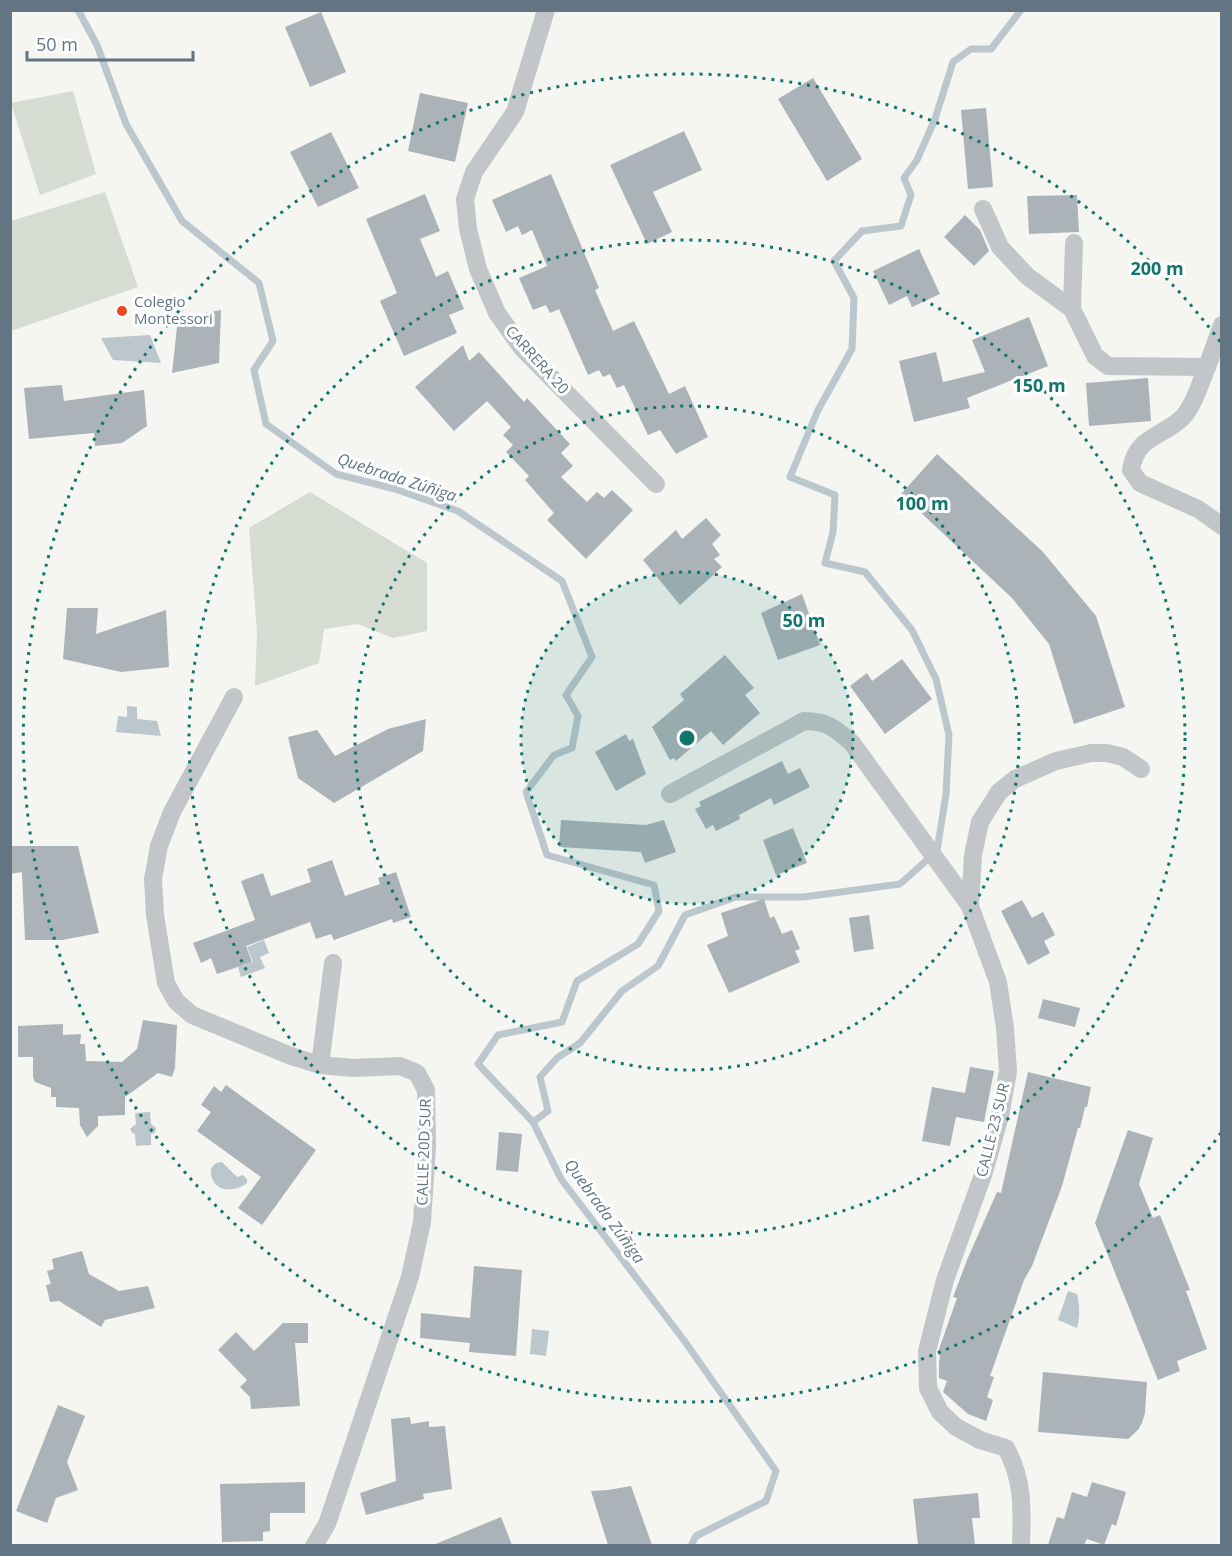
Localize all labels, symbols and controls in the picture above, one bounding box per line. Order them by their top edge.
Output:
scale bar [27,24,194,62]
text: 50 m [36,32,78,56]
text: 200 m [1130,256,1184,280]
place label: Colegio Montessori [134,291,213,328]
marker: Colegio Montessori [115,304,129,318]
street label: CARRERA 20 [502,321,574,398]
text: 150 m [1012,373,1066,397]
water label: Quebrada Zúñiga [335,447,459,507]
text: 100 m [895,491,949,515]
text: 50 m [783,608,825,632]
centre of rings [677,728,697,748]
street label: CALLE 23 SUR [971,1080,1014,1179]
street label: CALLE 20D SUR [411,1097,435,1206]
water label: Quebrada Zúñiga [560,1154,650,1268]

